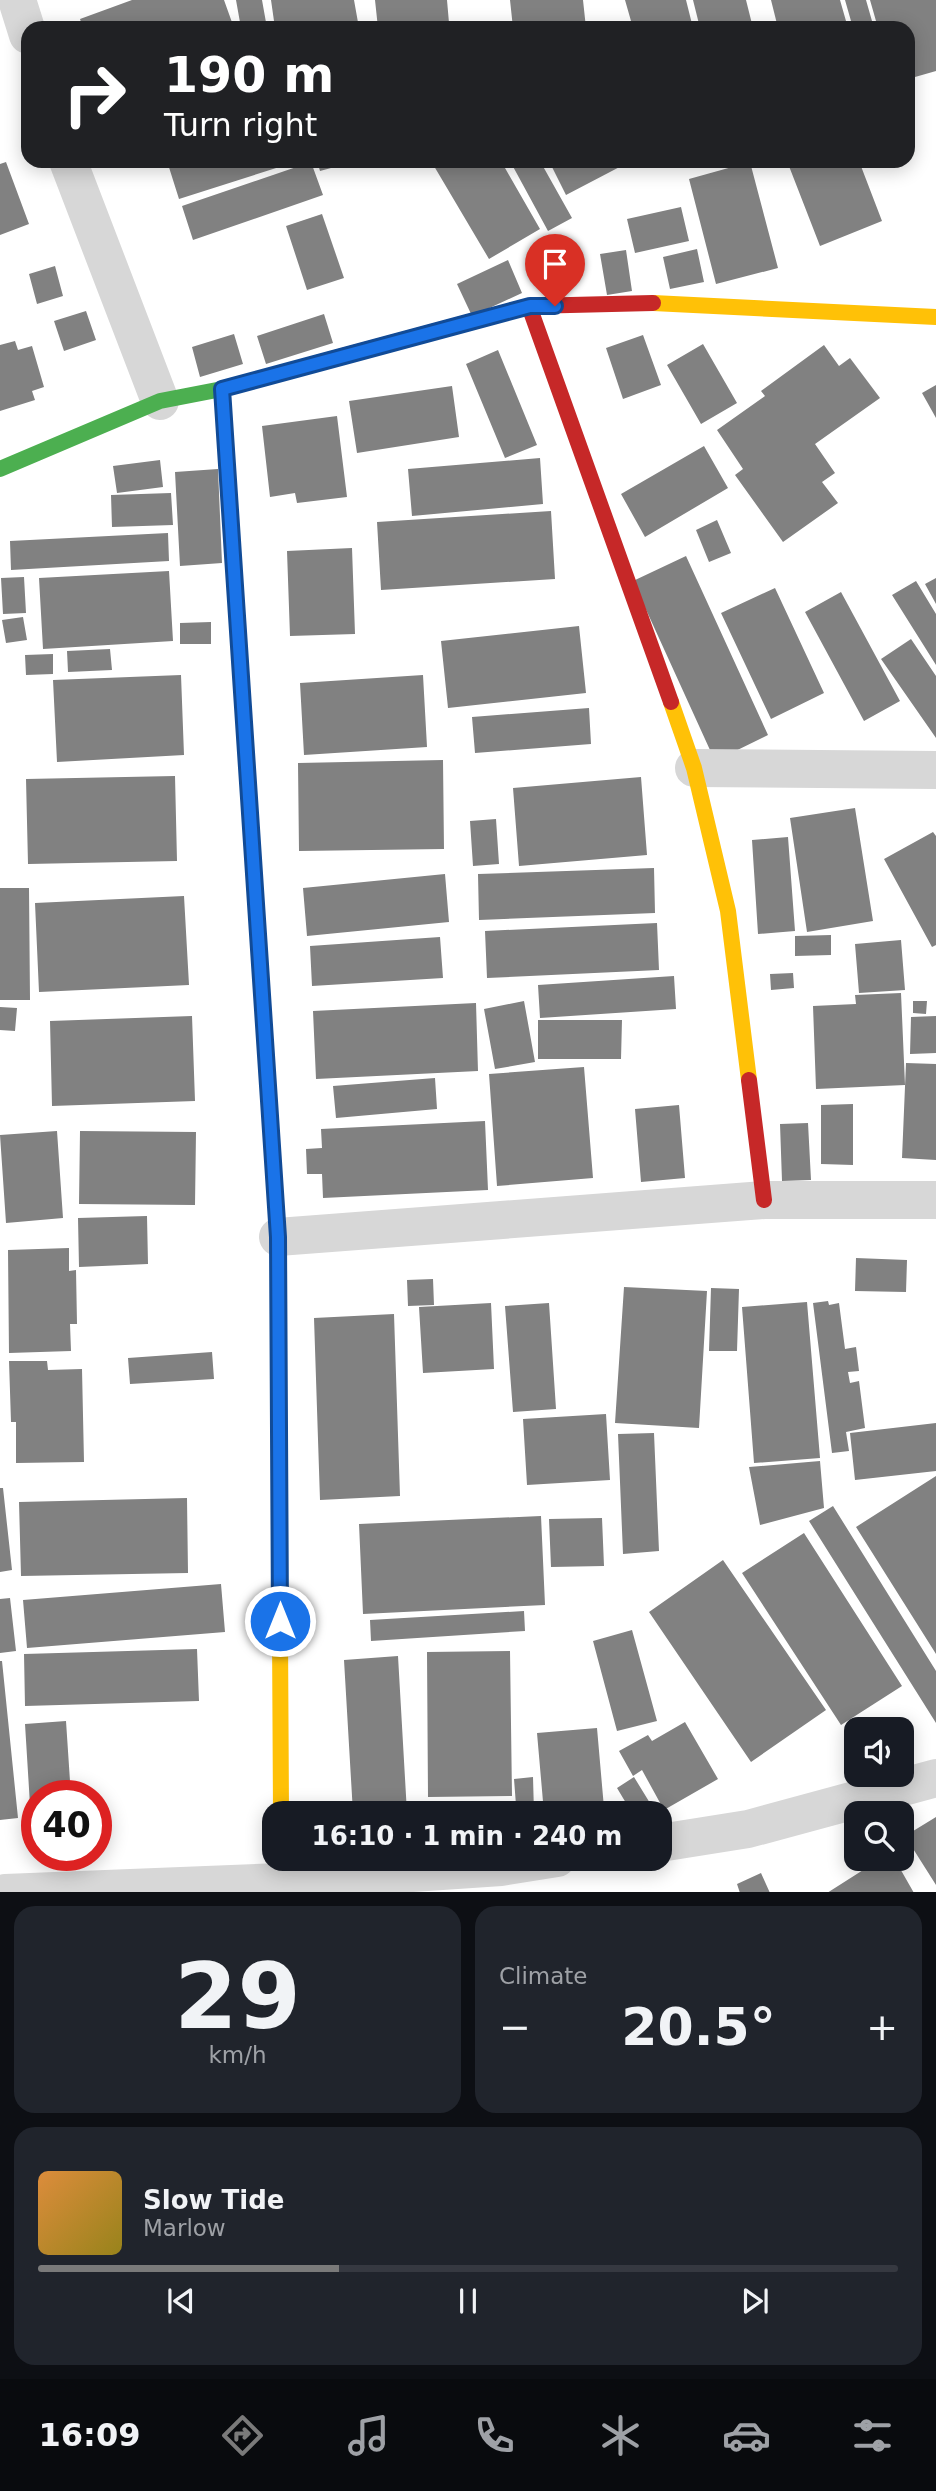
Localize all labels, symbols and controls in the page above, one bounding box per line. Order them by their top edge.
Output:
text: 190 m [164,47,334,104]
icon: right [49,49,140,140]
text: Turn right [164,106,317,144]
pin [525,234,585,306]
icon: arrive [536,245,574,283]
position arrow [243,1584,317,1658]
map controls [844,1717,914,1871]
button: sound [844,1717,914,1787]
speed limit sign: 40 [21,1780,112,1871]
button: search [844,1801,914,1871]
text: 16:10 · 1 min · 240 m [312,1821,622,1851]
text: 29 [174,1944,301,2049]
text: Climate [499,1963,588,1989]
text: 20.5° [621,1997,776,2057]
text: − [499,2005,531,2049]
text: + [866,2005,898,2049]
text: km/h [208,2042,267,2068]
text: Slow Tide [143,2185,284,2215]
text: Marlow [143,2215,226,2241]
icon: previous [162,2282,200,2320]
icon: pause [449,2282,487,2320]
icon: next [736,2282,774,2320]
icon: directions [218,2411,267,2460]
icon: music [344,2411,393,2460]
icon: phone [470,2411,519,2460]
icon: climate [596,2411,645,2460]
icon: car [722,2411,771,2460]
icon: filters [848,2411,897,2460]
text: 16:09 [39,2416,140,2454]

